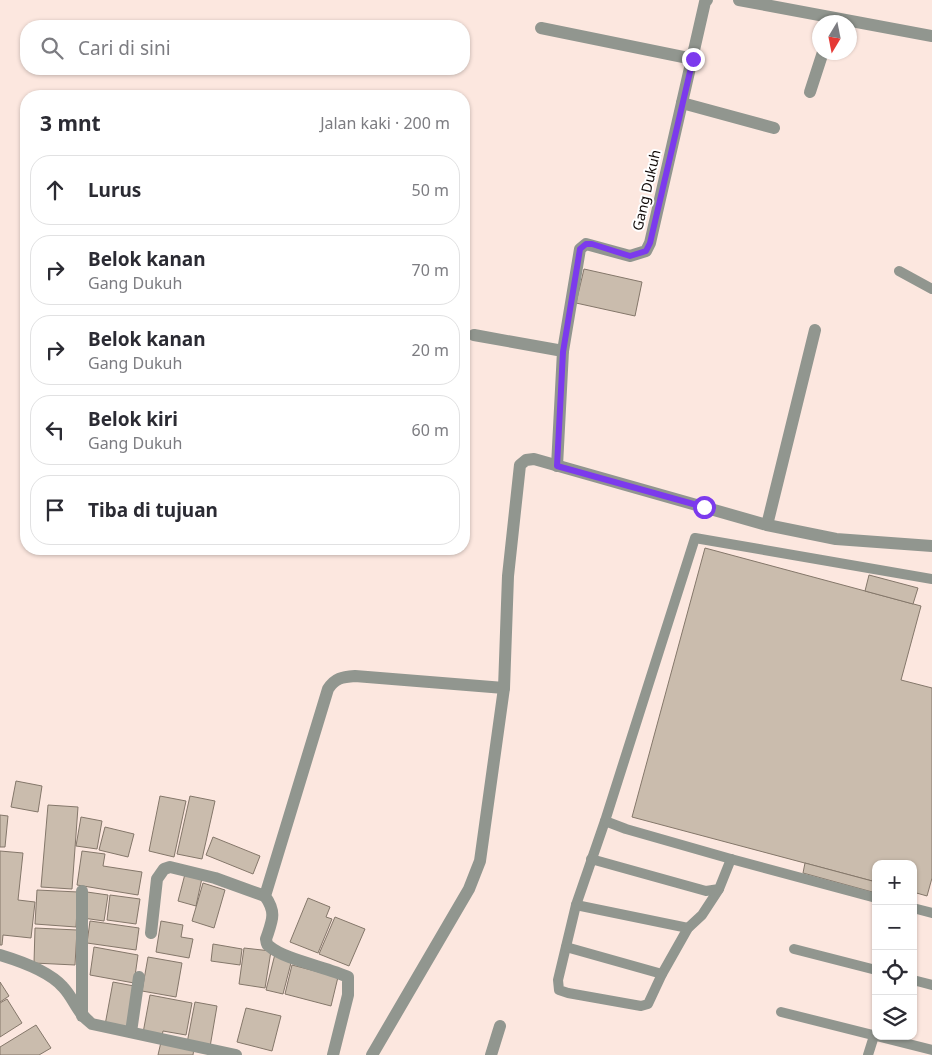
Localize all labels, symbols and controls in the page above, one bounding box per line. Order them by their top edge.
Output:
north arrow [812,15,857,60]
search box [20,20,470,75]
icon: search [38,34,66,62]
text: Cari di sini [78,35,171,61]
route end [682,48,705,71]
text: 3 mnt [40,109,101,137]
text: Jalan kaki · 200 m [320,112,450,134]
street label: Gang Dukuh [627,148,665,232]
icon: ahead [41,176,69,204]
text: Lurus [88,177,141,203]
text: 50 m [412,179,449,201]
text: Belok kanan [88,246,205,272]
icon: right [41,256,69,284]
text: 70 m [412,259,449,281]
text: Gang Dukuh [88,272,182,294]
text: Belok kanan [88,326,205,352]
icon: right [41,336,69,364]
text: 20 m [412,339,449,361]
text: Gang Dukuh [88,352,182,374]
text: Belok kiri [88,406,178,432]
icon: left [41,416,69,444]
text: 60 m [412,419,449,441]
text: Gang Dukuh [88,432,182,454]
icon: arrive [41,496,69,524]
route start [693,496,716,519]
text: Tiba di tujuan [88,497,218,523]
map controls [872,860,917,1040]
button: + [872,860,917,905]
button: − [872,905,917,950]
button: locate [872,950,917,995]
button: layers [872,995,917,1040]

